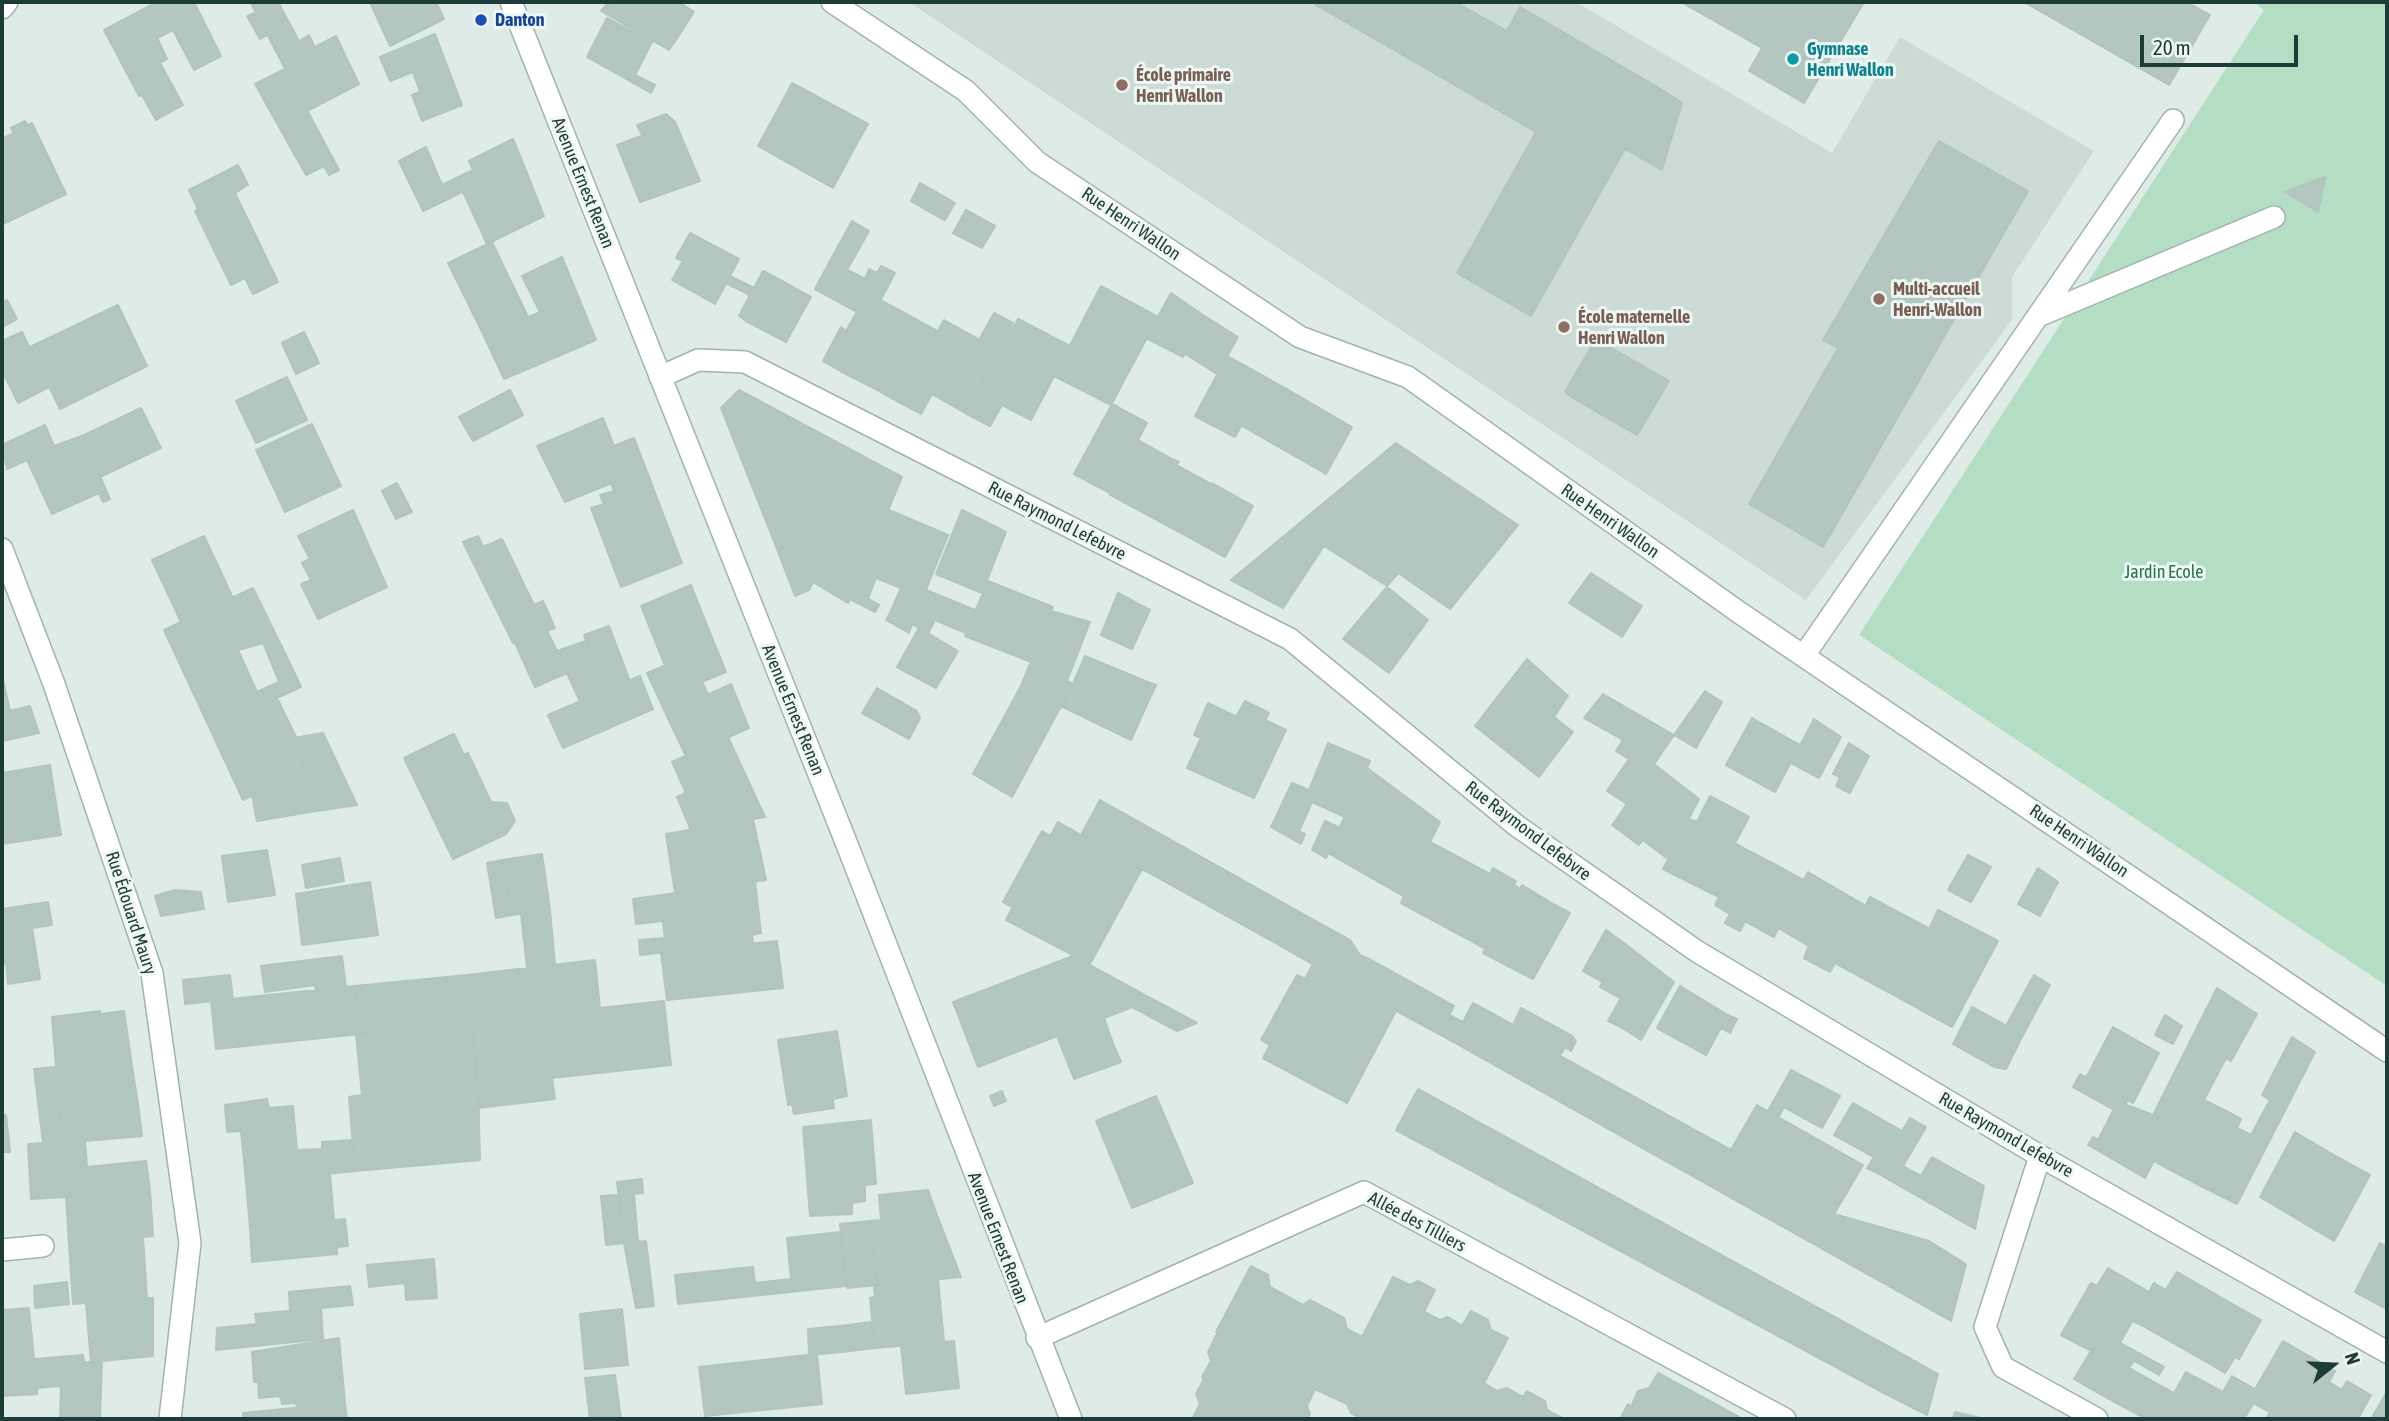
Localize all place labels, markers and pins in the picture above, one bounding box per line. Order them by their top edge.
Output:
place label: Danton [495,9,544,31]
marker: Danton [473,12,489,28]
place label: Gymnase Henri Wallon [1807,38,1894,80]
marker: Gymnase Henri Wallon [1785,51,1801,67]
place label: École primaire Henri Wallon [1136,64,1231,106]
marker: École primaire Henri Wallon [1114,77,1130,93]
place label: Multi-accueil Henri-Wallon [1893,278,1982,320]
marker: Multi-accueil Henri-Wallon [1871,291,1887,307]
place label: École maternelle Henri Wallon [1578,306,1690,348]
marker: École maternelle Henri Wallon [1556,319,1572,335]

